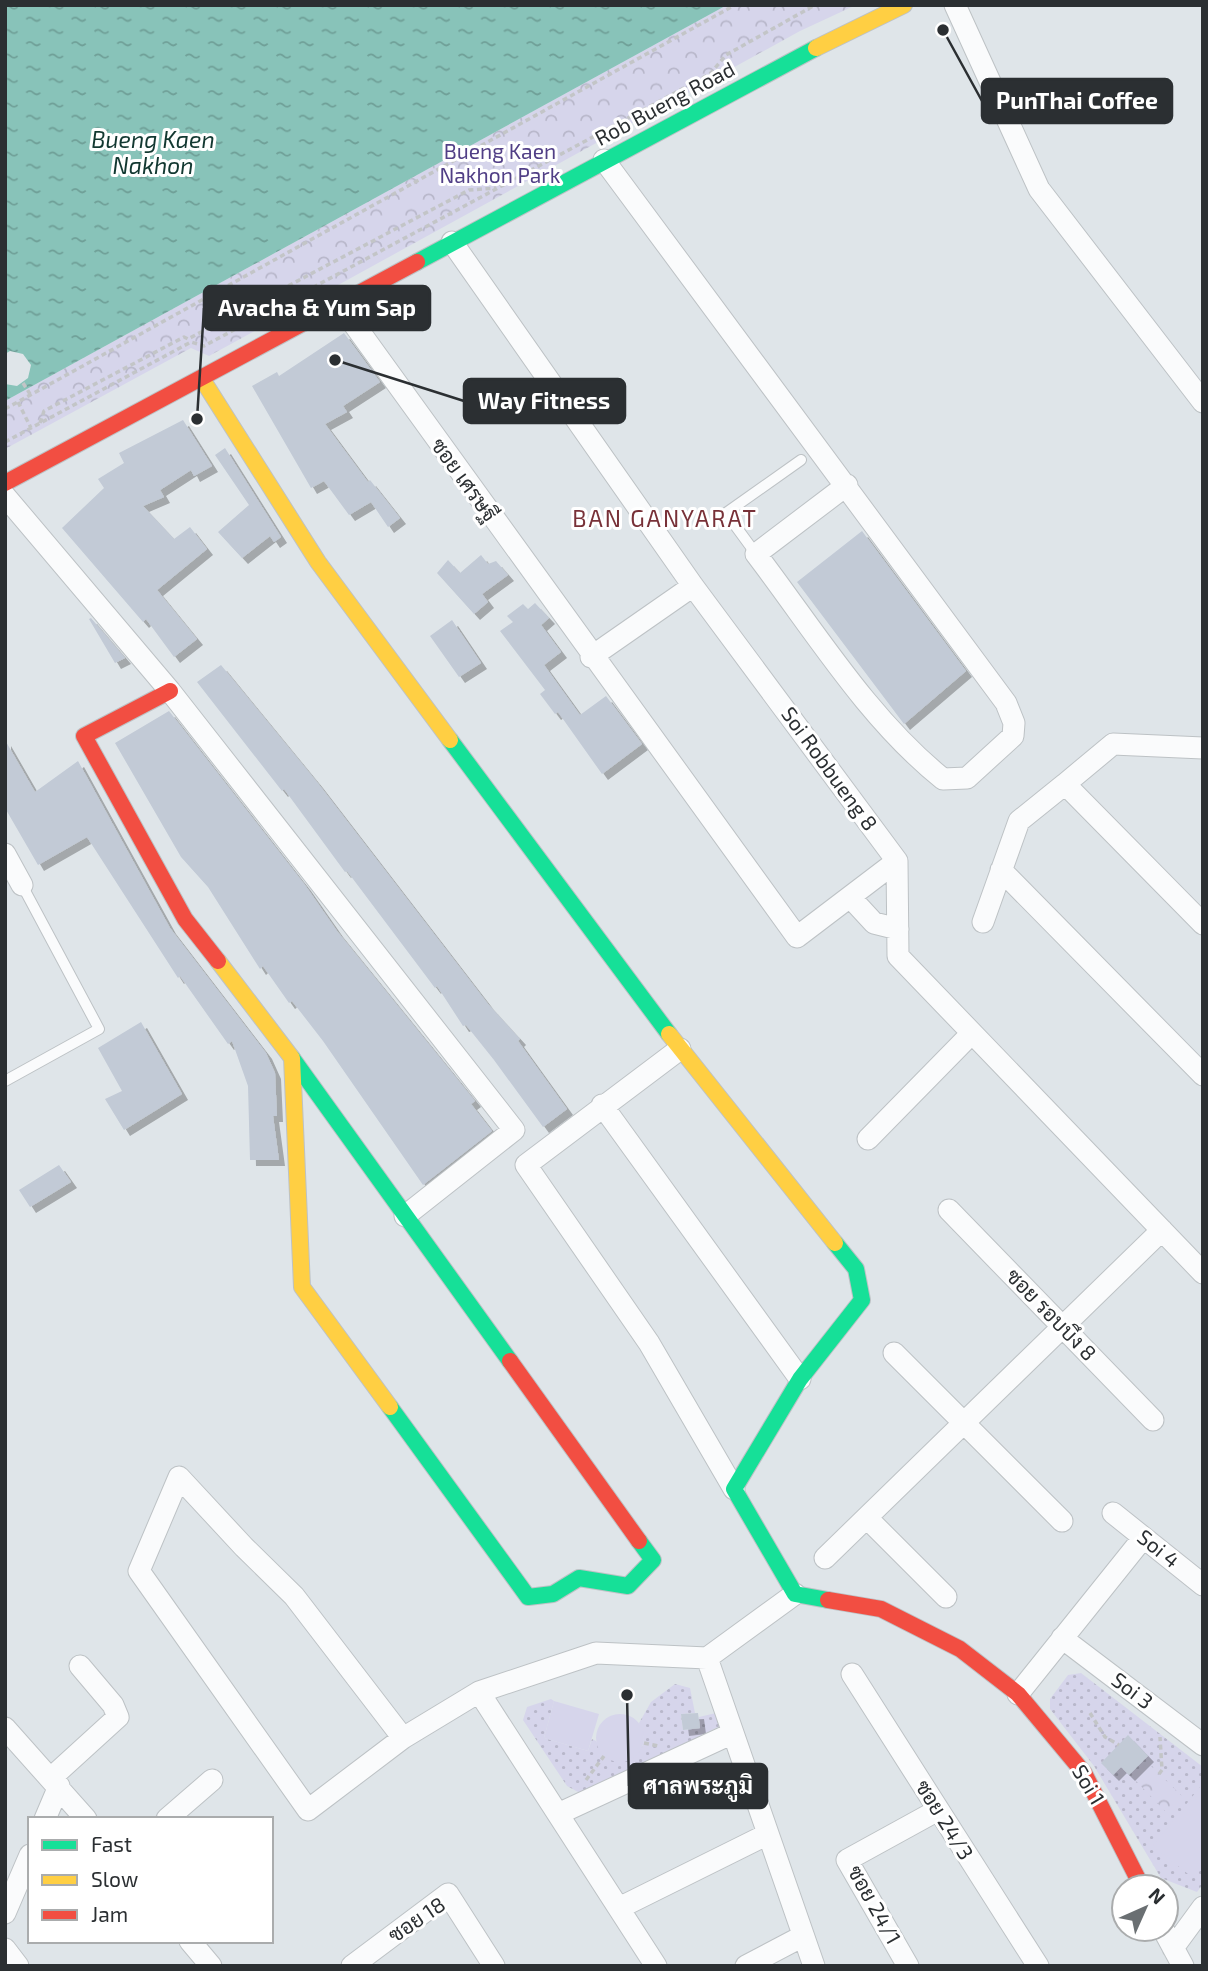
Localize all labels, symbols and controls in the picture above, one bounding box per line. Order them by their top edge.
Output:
street label: Rob Bueng Road [590,55,738,150]
callout: PunThai Coffee [982,79,1172,123]
text: PunThai Coffee [996,86,1158,114]
water label: Bueng Kaen Nakhon [91,125,215,179]
park label: Bueng Kaen Nakhon Park [440,138,561,187]
callout: Avacha & Yum Sap [204,286,430,330]
text: Avacha & Yum Sap [218,293,416,321]
callout: Way Fitness [464,379,625,423]
text: Way Fitness [478,386,610,414]
street label: ซอย เศรษฐี [425,433,504,527]
district label: BAN GANYARAT [572,504,758,532]
street label: Soi Robbueng 8 [777,701,884,835]
street label: ซอย รอบบึง 8 [1002,1263,1102,1365]
street label: Soi 4 [1133,1523,1185,1572]
street label: Soi 3 [1107,1666,1159,1713]
street label: Soi 1 [1068,1760,1111,1809]
callout: ศาลพระภูมิ [629,1764,767,1808]
text: ศาลพระภูมิ [643,1771,753,1802]
street label: ซอย 24/3 [911,1775,980,1864]
legend [28,1817,273,1943]
text: Fast [91,1831,132,1856]
street label: ซอย 24/1 [844,1861,907,1948]
text: Slow [91,1866,138,1891]
north arrow [1110,1873,1180,1943]
text: N [1144,1883,1170,1909]
street label: ซอย 18 [383,1891,449,1947]
text: Jam [91,1901,128,1926]

